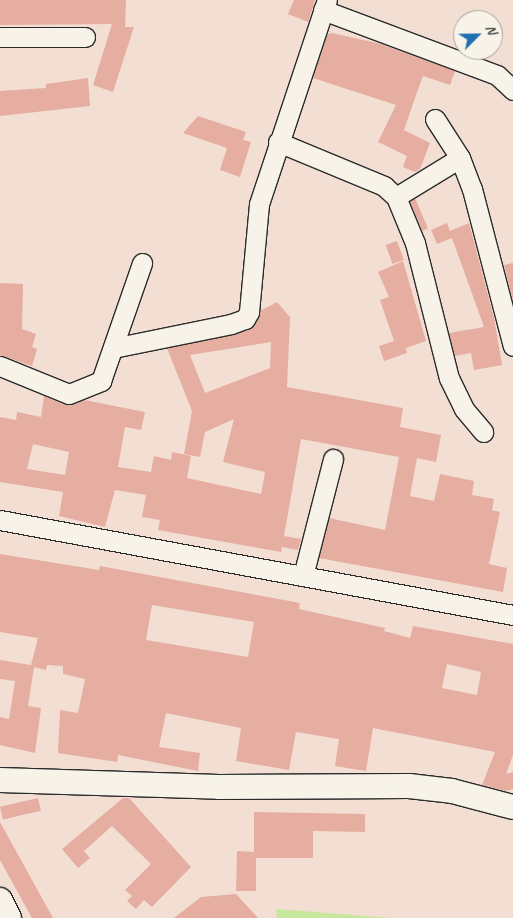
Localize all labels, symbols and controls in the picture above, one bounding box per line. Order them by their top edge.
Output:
north arrow [453,10,503,60]
text: N [482,22,501,37]

